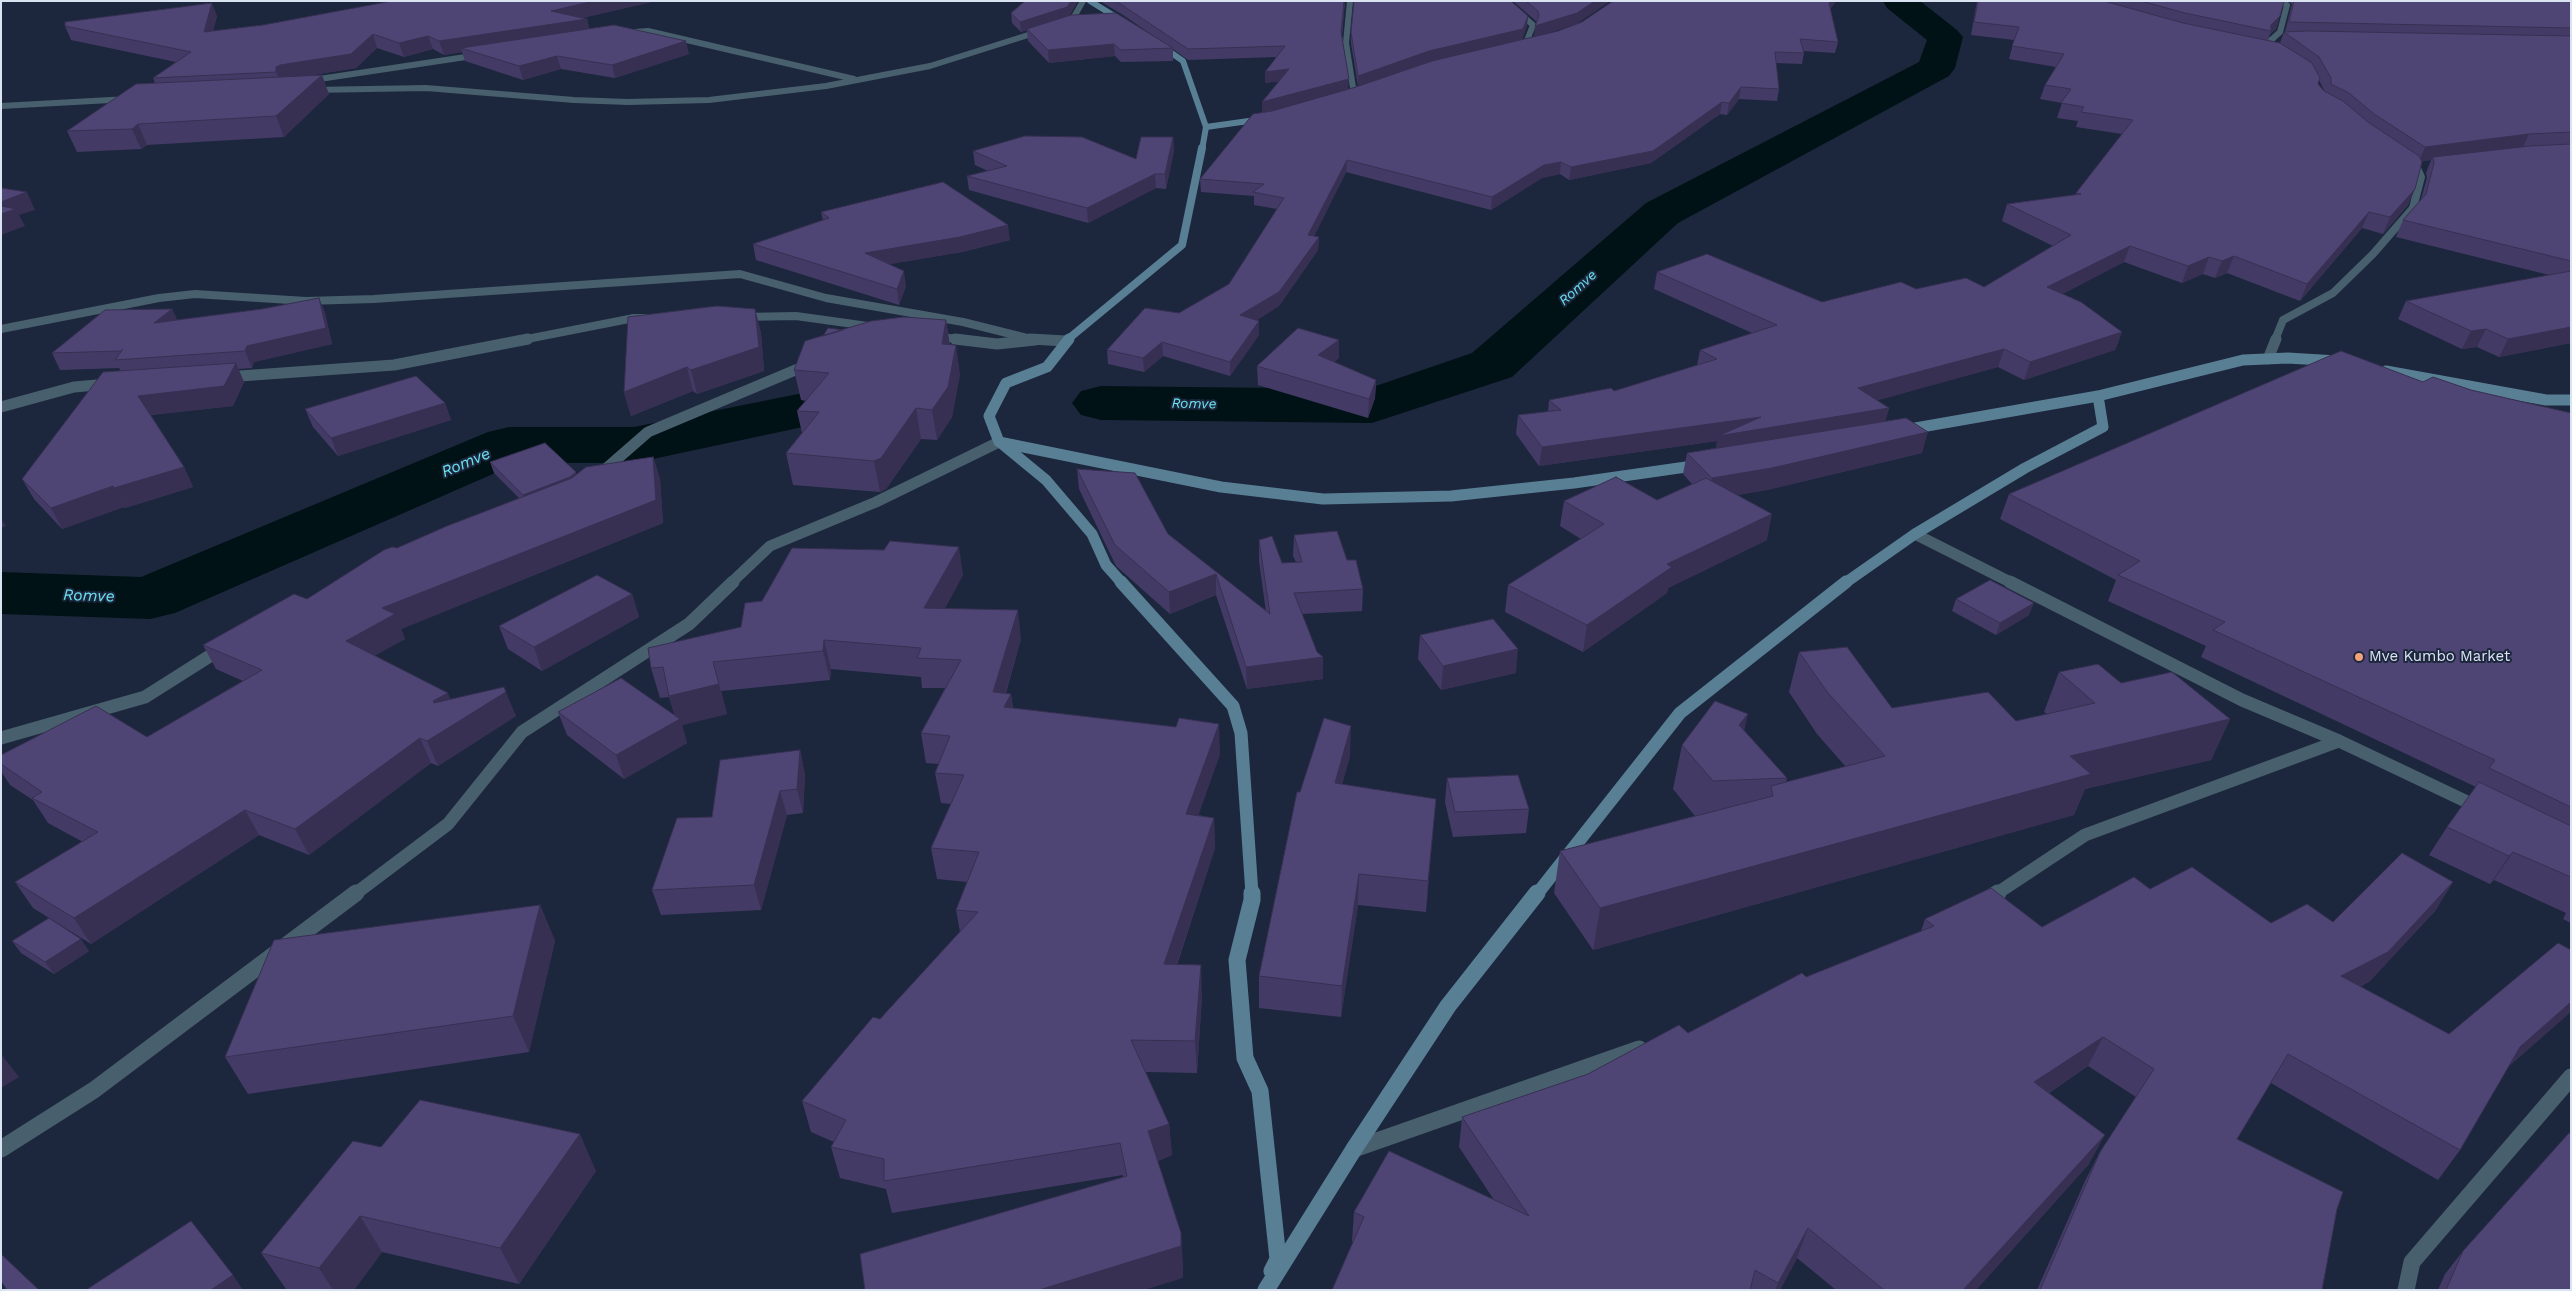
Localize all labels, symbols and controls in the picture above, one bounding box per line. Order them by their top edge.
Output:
water label: Romve [1556,267,1600,309]
water label: Romve [1171,395,1217,413]
water label: Romve [439,444,493,482]
water label: Romve [63,586,115,606]
place label: Mve Kumbo Market [2369,648,2510,666]
marker: Mve Kumbo Market [2353,651,2365,663]

